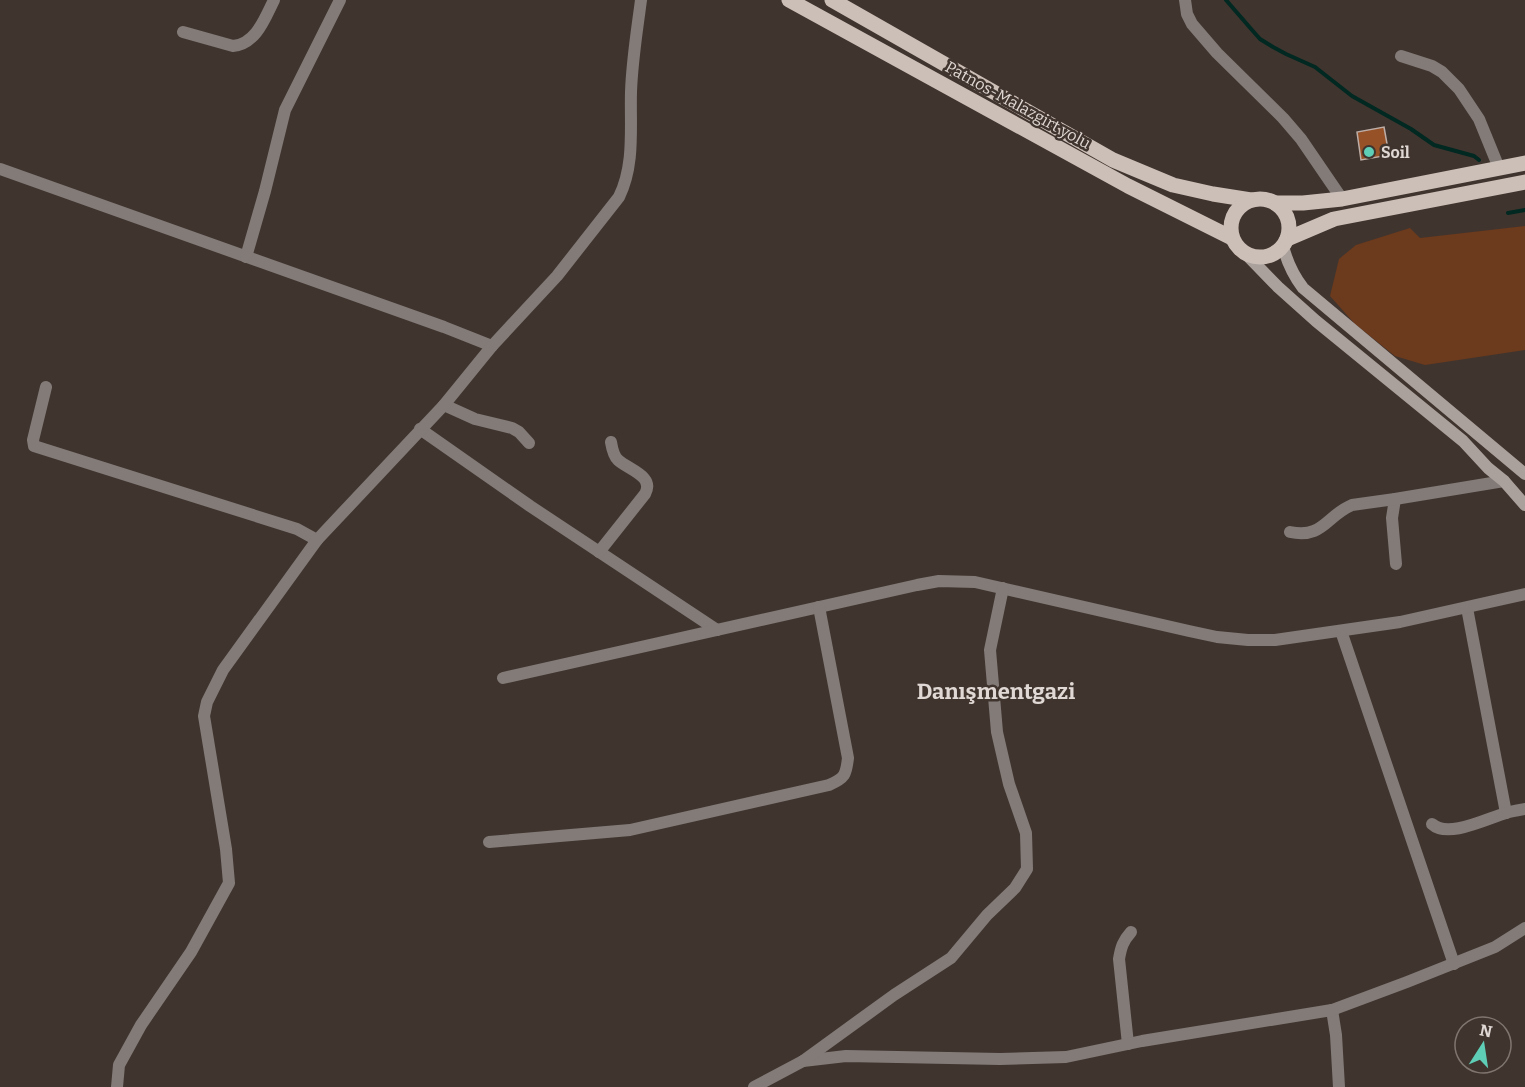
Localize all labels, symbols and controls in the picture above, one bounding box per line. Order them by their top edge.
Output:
street label: Patnos-Malazgirt yolu [942,57,1094,153]
place label: Soil [1381,143,1410,162]
marker: Soil [1362,145,1376,159]
district label: Danışmentgazi [917,678,1075,705]
north arrow [1453,1015,1513,1075]
text: N [1478,1020,1494,1041]

